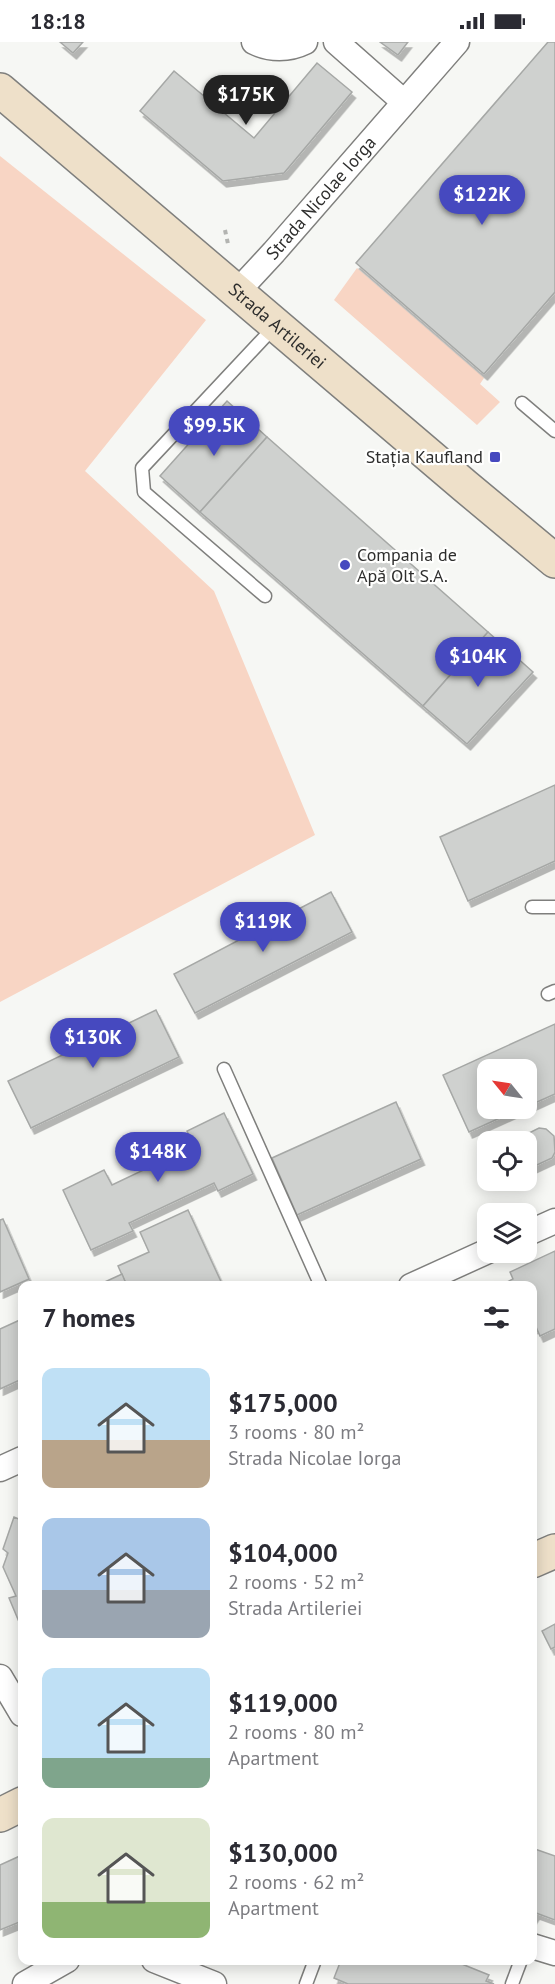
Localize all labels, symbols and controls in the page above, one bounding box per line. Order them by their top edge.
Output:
text: 18:18 [30,7,86,35]
pin: $175K [204,75,288,126]
text: $175K [217,81,275,107]
street label: Strada Nicolae Iorga [261,131,381,264]
pin: $122K [440,175,524,226]
text: $122K [453,181,511,207]
street label: Strada Artileriei [224,278,331,374]
pin: $99.5K [165,406,263,457]
text: $99.5K [183,412,245,438]
place label: Stația Kaufland [366,445,483,468]
marker: Stația Kaufland [488,450,502,464]
place label: Compania de Apă Olt S.A. [357,543,457,587]
marker: Compania de Apă Olt S.A. [338,558,352,572]
pin: $104K [436,637,520,688]
text: $104K [449,643,507,669]
pin: $119K [221,902,305,953]
text: $119K [234,908,292,934]
pin: $130K [51,1018,135,1069]
text: $130K [64,1024,122,1050]
north arrow [477,1059,537,1119]
map controls [477,1059,537,1263]
button: locate [477,1131,537,1191]
pin: $148K [116,1132,200,1183]
text: $148K [129,1138,187,1164]
button: layers [477,1203,537,1263]
text: 7 homes [42,1301,135,1334]
icon: filters [480,1301,513,1334]
text: $175,000 [228,1386,338,1419]
icon: home [90,1392,162,1464]
text: 3 rooms · 80 m² [228,1419,364,1445]
text: Strada Nicolae Iorga [228,1445,402,1471]
text: $104,000 [228,1536,338,1569]
icon: home [90,1542,162,1614]
text: 2 rooms · 52 m² [228,1569,364,1595]
text: Strada Artileriei [228,1595,362,1621]
text: $119,000 [228,1686,338,1719]
icon: home [90,1692,162,1764]
text: 2 rooms · 80 m² [228,1719,364,1745]
text: Apartment [228,1745,319,1771]
text: $130,000 [228,1836,338,1869]
icon: home [90,1842,162,1914]
text: 2 rooms · 62 m² [228,1869,364,1895]
text: Apartment [228,1895,319,1921]

